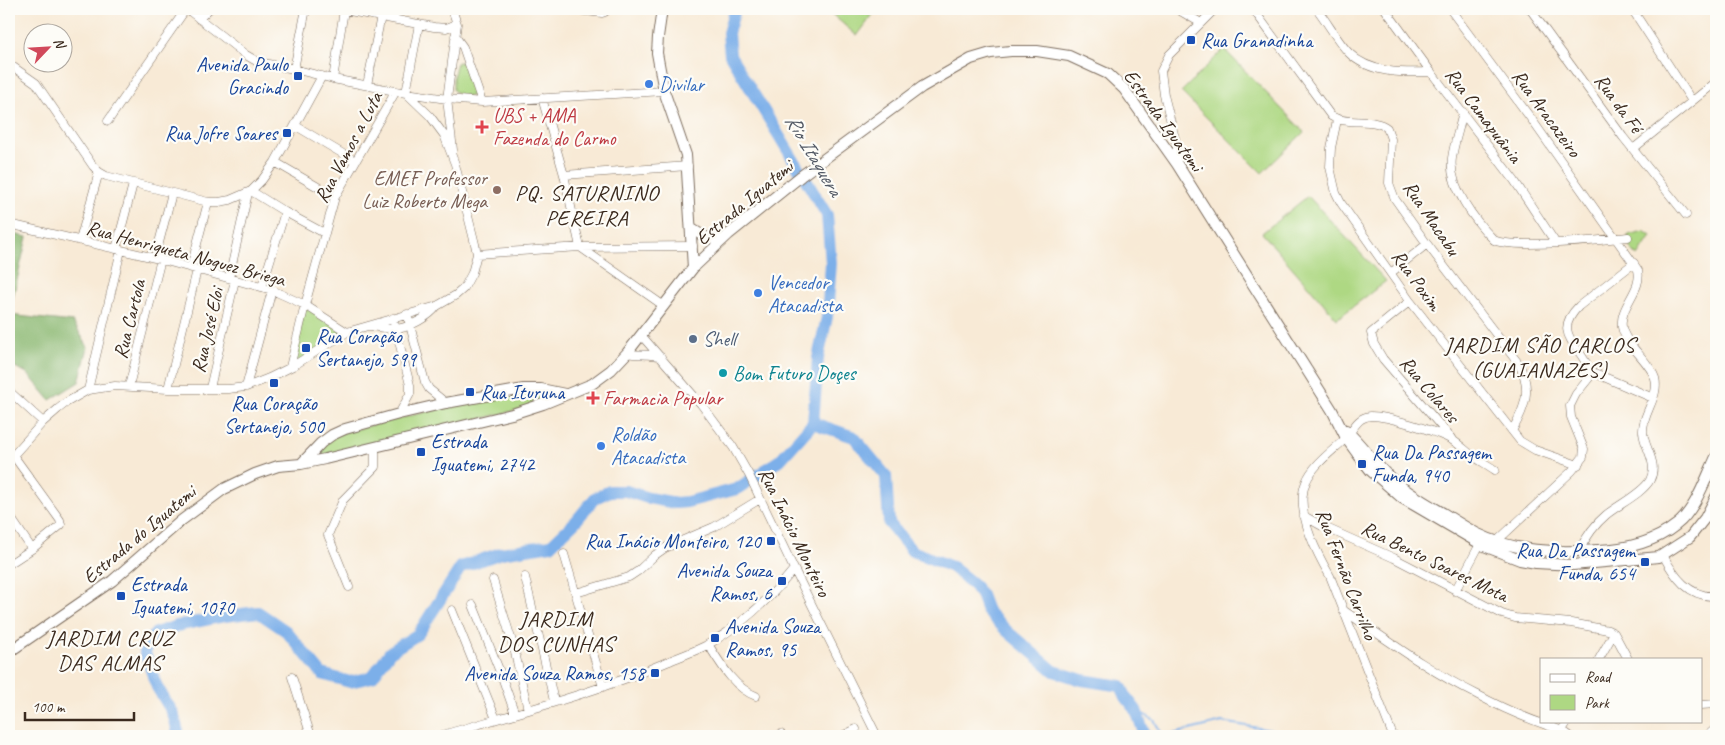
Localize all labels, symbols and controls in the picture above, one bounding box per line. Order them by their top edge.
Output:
north arrow [22,22,72,72]
place label: Rua Granadinha [1201,28,1314,53]
marker: Rua Granadinha [1185,34,1197,46]
text: N [50,35,70,52]
place label: Avenida Paulo Gracindo [196,52,289,100]
street label: Rua Camapuânia [1440,63,1529,169]
street label: Estrada Iguatemi [1118,64,1210,178]
street label: Rua Aracazeiro [1506,65,1587,163]
street label: Rua da Fé [1589,69,1650,141]
marker: Avenida Paulo Gracindo [292,70,304,82]
place label: Divilar [659,72,706,97]
marker: Divilar [643,78,655,90]
street label: Rua Vamos a Luta [309,86,389,207]
place label: UBS + AMA Fazenda do Carmo [493,103,617,151]
water label: Rio Itaquera [780,109,850,203]
marker: UBS + AMA Fazenda do Carmo [475,120,489,134]
place label: Rua Jofre Soares [165,121,279,146]
marker: Rua Jofre Soares [281,127,293,139]
street label: Estrada Iguatemi [690,153,800,251]
place label: EMEF Professor Luiz Roberto Mega [362,166,489,214]
street label: Rua Macabu [1397,176,1467,262]
district label: PQ. SATURNINO PEREIRA [515,179,660,232]
marker: EMEF Professor Luiz Roberto Mega [491,184,503,196]
street label: Rua Henriqueta Noguez Briega [84,215,289,292]
street label: Rua Poxim [1386,245,1448,317]
place label: Vencedor Atacadista [768,270,843,318]
street label: Rua Cartola [108,275,152,361]
street label: Rua José Eloi [186,283,230,375]
marker: Vencedor Atacadista [752,287,764,299]
place label: Rua Coração Sertanejo, 599 [316,324,418,372]
place label: Shell [703,327,739,352]
district label: JARDIM SÃO CARLOS (GUAIANAZES) [1444,331,1639,384]
marker: Shell [687,333,699,345]
marker: Rua Coração Sertanejo, 599 [300,342,312,354]
street label: Rua Colares [1394,351,1466,430]
place label: Bom Futuro Doçes [733,361,858,386]
marker: Bom Futuro Doçes [717,367,729,379]
marker: Rua Coração Sertanejo, 500 [268,377,280,389]
place label: Rua Ituruna [480,380,566,405]
marker: Rua Ituruna [464,386,476,398]
place label: Farmacia Popular [603,386,724,411]
place label: Rua Coração Sertanejo, 500 [224,391,326,439]
marker: Farmacia Popular [587,392,599,404]
place label: Roldão Atacadista [611,422,686,470]
place label: Estrada Iguatemi, 2742 [431,429,536,477]
marker: Roldão Atacadista [595,440,607,452]
place label: Rua Da Passagem Funda, 940 [1372,440,1493,488]
marker: Estrada Iguatemi, 2742 [415,446,427,458]
marker: Rua Da Passagem Funda, 940 [1356,458,1368,470]
street label: Rua Inácio Monteiro [753,464,837,602]
street label: Estrada do Iguatemi [78,478,203,589]
street label: Rua Fernão Carrilho [1310,505,1383,644]
street label: Rua Bento Soares Mota [1357,515,1514,609]
place label: Rua Inácio Monteiro, 120 [585,529,763,554]
marker: Rua Inácio Monteiro, 120 [765,535,777,547]
place label: Rua Da Passagem Funda, 654 [1516,538,1637,586]
marker: Rua Da Passagem Funda, 654 [1639,556,1651,568]
place label: Avenida Souza Ramos, 6 [677,558,774,606]
place label: Estrada Iguatemi, 1070 [131,572,236,620]
marker: Avenida Souza Ramos, 6 [776,575,788,587]
marker: Estrada Iguatemi, 1070 [115,590,127,602]
district label: JARDIM DOS CUNHAS [498,605,618,658]
place label: Avenida Souza Ramos, 95 [725,614,822,662]
district label: JARDIM CRUZ DAS ALMAS [45,624,176,677]
marker: Avenida Souza Ramos, 95 [709,632,721,644]
legend [1540,658,1702,722]
place label: Avenida Souza Ramos, 158 [464,661,647,686]
marker: Avenida Souza Ramos, 158 [649,667,661,679]
text: Road [1585,668,1612,687]
scale bar [25,690,134,722]
text: Park [1585,694,1610,713]
text: 100 m [32,698,66,717]

